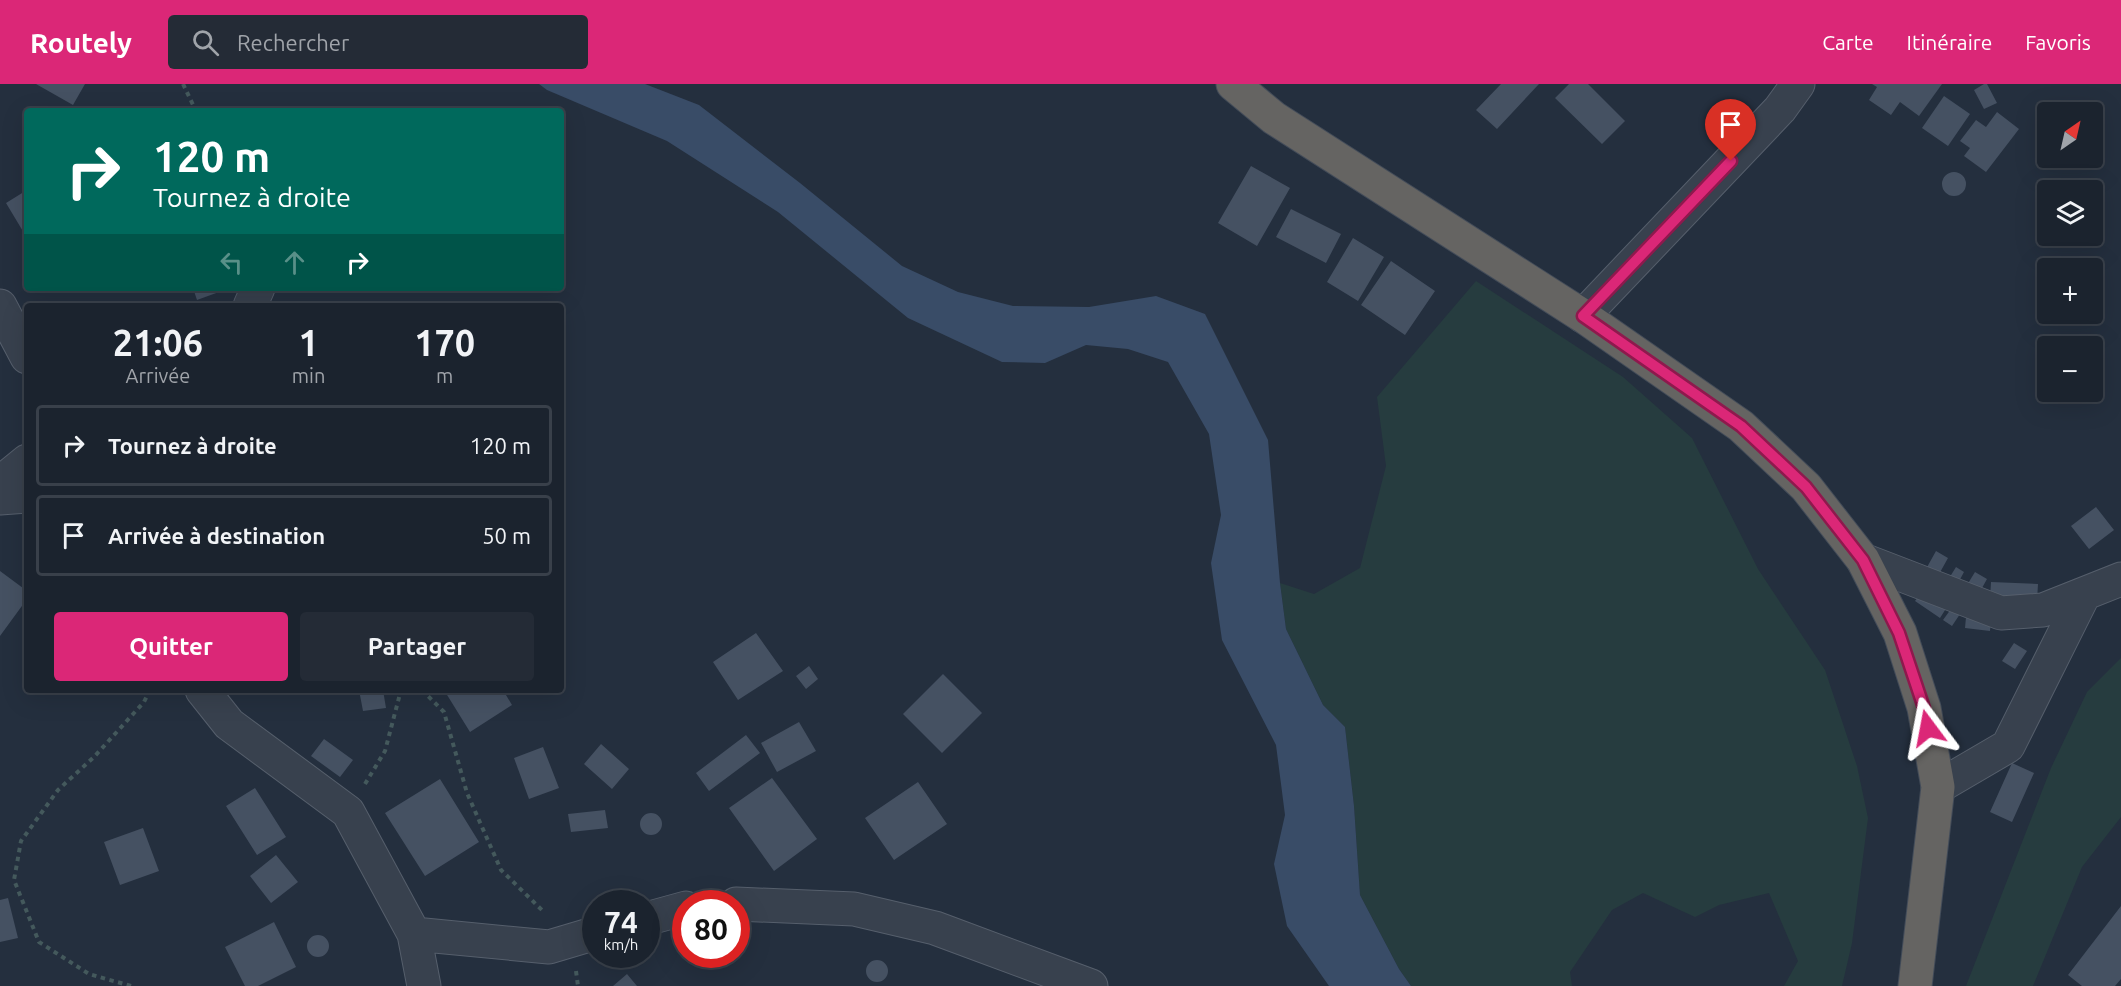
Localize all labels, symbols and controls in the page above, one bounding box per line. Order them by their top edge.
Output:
search box [168,15,588,69]
icon: search [189,26,222,59]
text: Routely [30,27,132,58]
text: Rechercher [237,30,349,55]
text: Carte [1822,30,1874,54]
text: Itinéraire [1907,30,1992,54]
text: Favoris [2025,30,2091,54]
pin [1705,99,1756,161]
north arrow [2037,102,2103,168]
map controls [2037,102,2103,402]
icon: arrive [1714,108,1747,141]
icon: right [54,132,132,210]
text: 120 m [153,133,270,180]
button: layers [2037,180,2103,246]
text: Tournez à droite [153,182,351,212]
icon: left [215,246,248,279]
icon: ahead [278,246,311,279]
icon: right [341,246,374,279]
button: + [2037,258,2103,324]
text: 21:06 [113,322,203,363]
text: 1 [298,322,319,363]
text: 170 [414,322,475,363]
button: − [2037,336,2103,402]
text: Arrivée [126,364,190,387]
text: min [292,364,325,387]
text: m [436,364,453,387]
icon: right [57,429,90,462]
text: Tournez à droite [108,433,277,458]
text: 120 m [470,433,531,458]
icon: arrive [57,519,90,552]
text: Arrivée à destination [108,523,325,548]
text: 50 m [482,523,531,548]
button: Quitter [54,612,288,681]
button: Partager [300,612,534,681]
position arrow [1896,696,1960,760]
speed limit sign: 80 [672,890,750,968]
text: 74 [604,905,638,939]
text: km/h [604,936,638,953]

